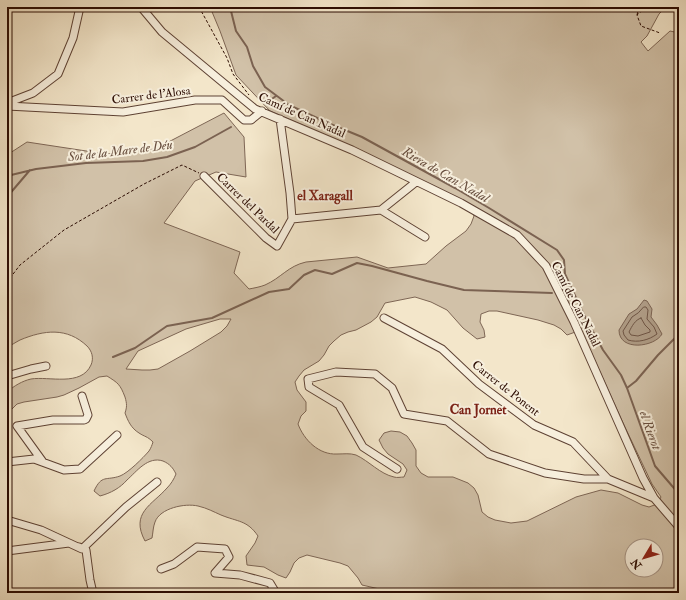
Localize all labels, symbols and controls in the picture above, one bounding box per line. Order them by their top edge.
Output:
street label: Carrer de l'Alosa [111,83,192,108]
street label: Camí de Can Nadal [256,90,348,141]
water label: Sot de la Mare de Déu [66,137,173,165]
water label: Riera de Can Nadal [398,143,493,207]
street label: Carrer del Pardal [213,170,282,237]
district label: el Xaragall [297,188,353,205]
street label: Camí de Can Nadal [548,259,604,349]
street label: Carrer de Ponent [469,357,543,420]
district label: Can Jornet [450,402,507,419]
water label: el Rierot [636,409,665,453]
north arrow [624,538,664,578]
text: N [628,555,645,573]

